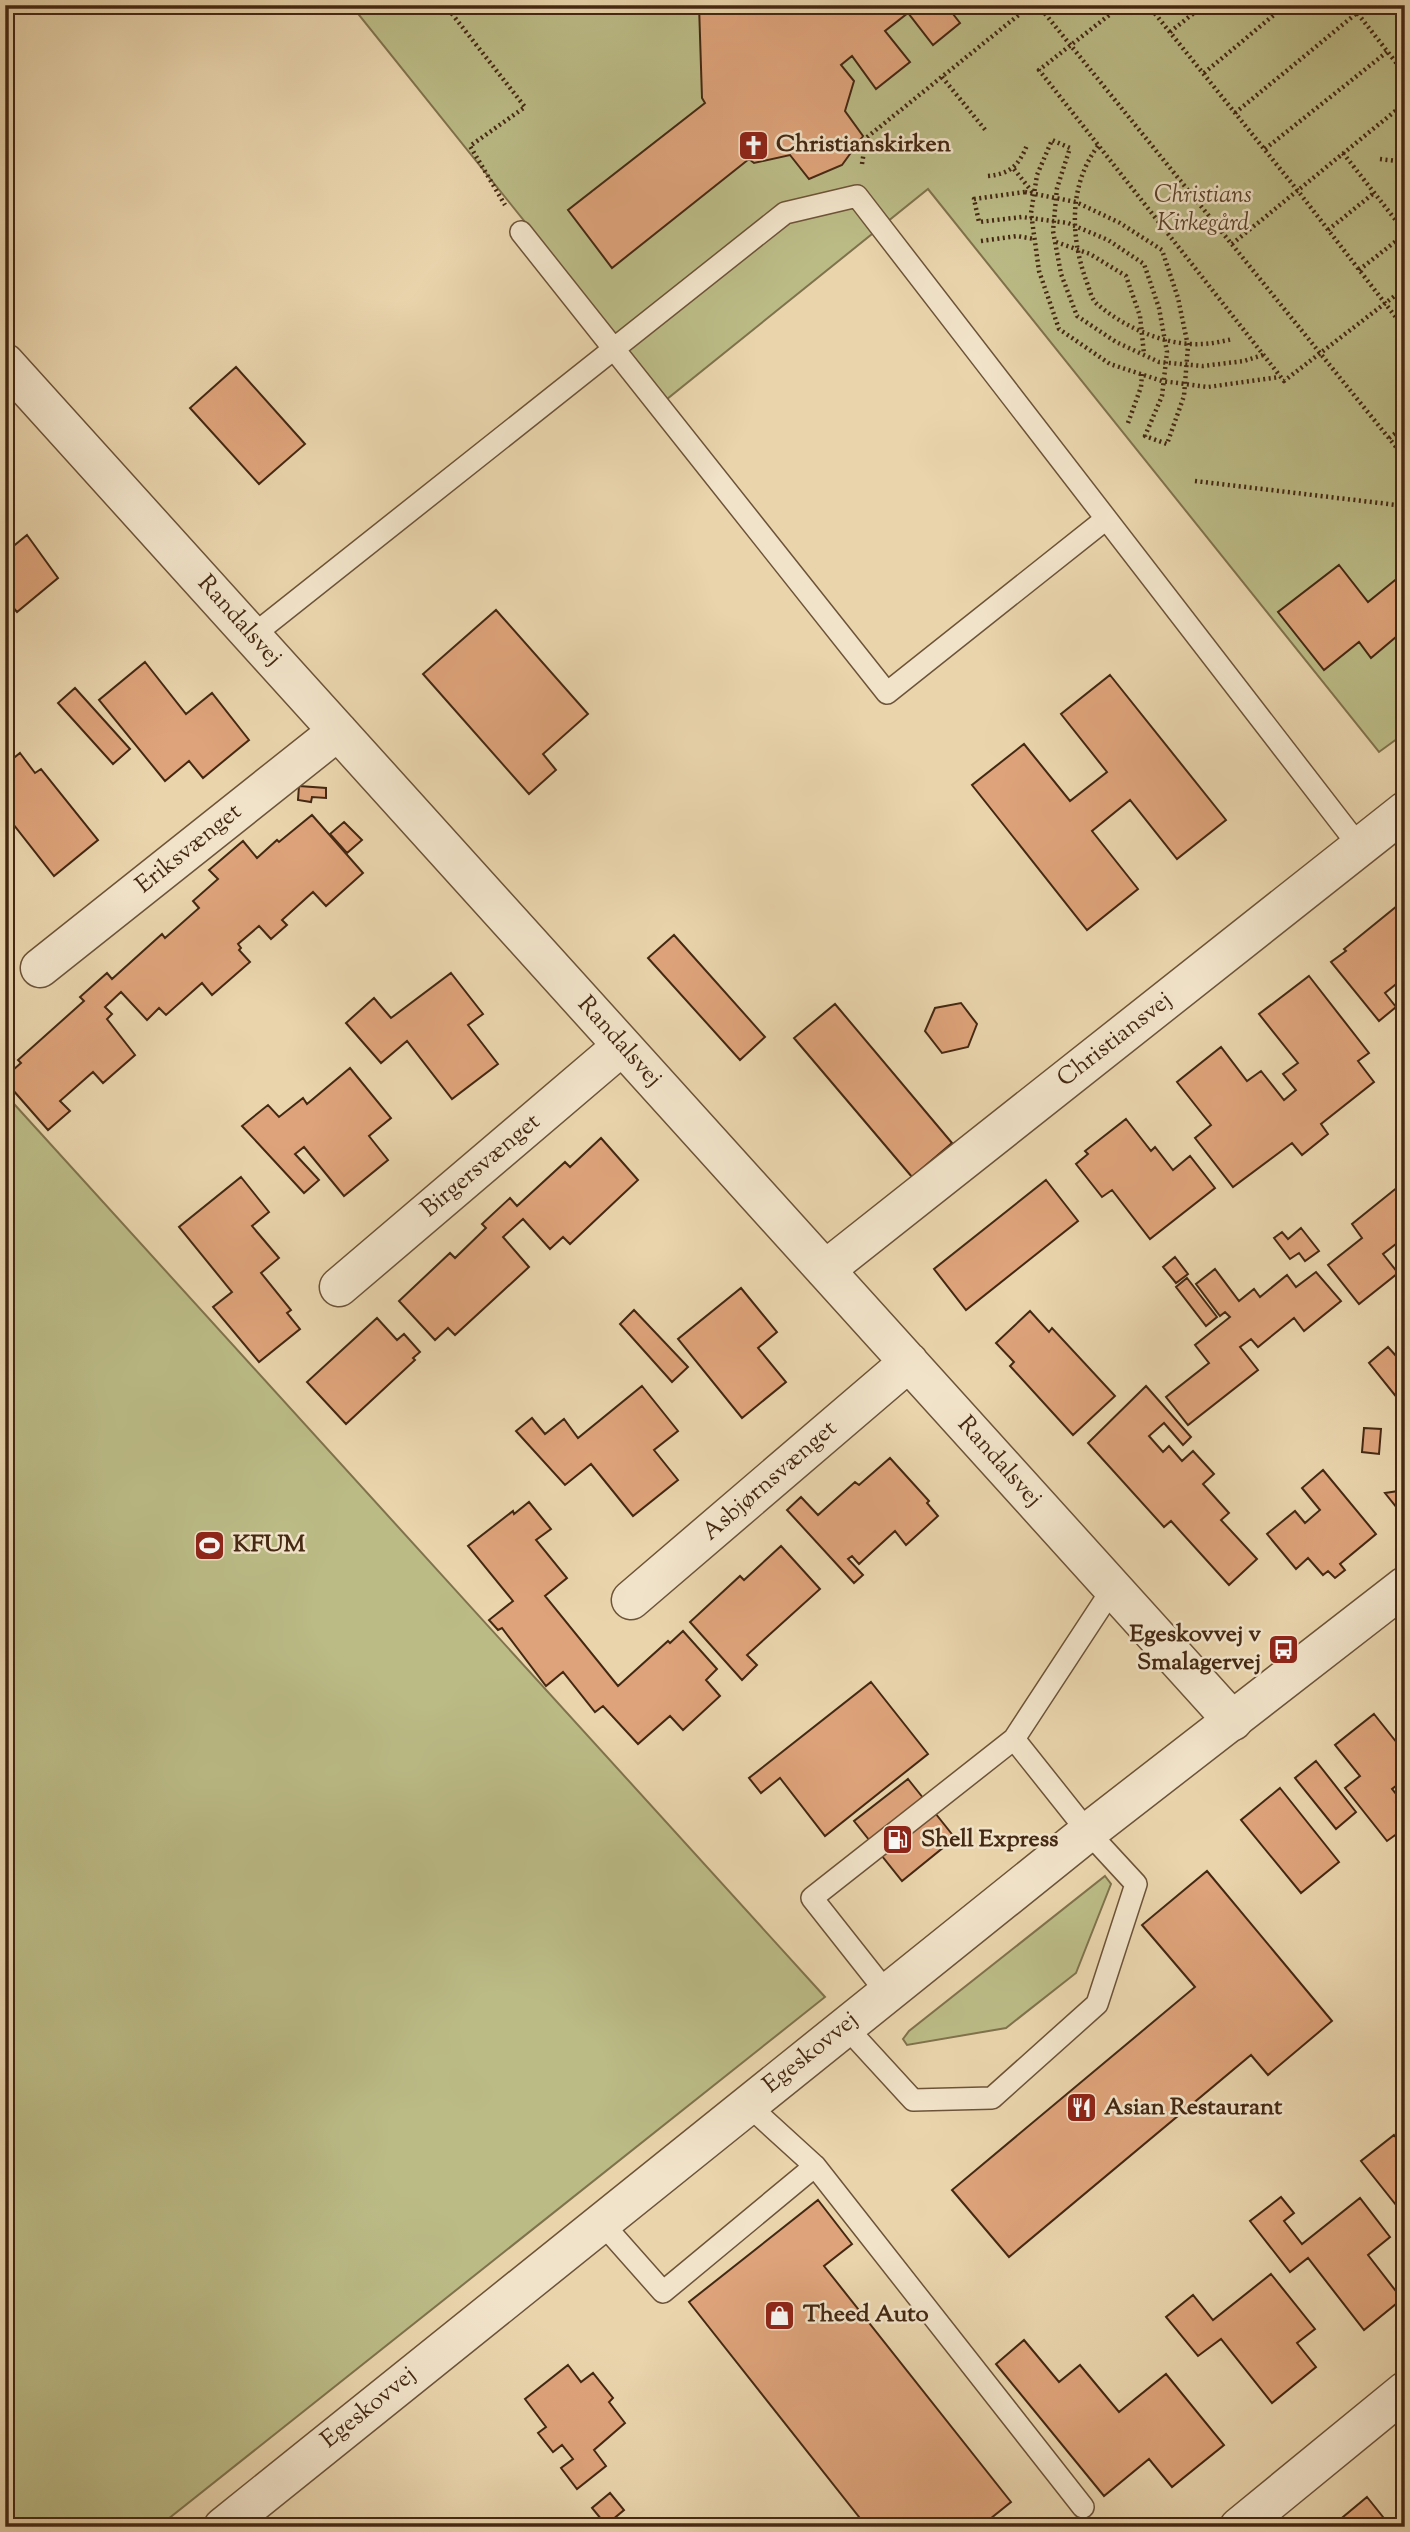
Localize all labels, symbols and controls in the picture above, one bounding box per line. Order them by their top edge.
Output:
church icon: Christianskirken [736,128,770,162]
place label: Christianskirken [776,128,952,162]
park label: Christians Kirkegård [1154,179,1252,241]
street label: Randalsvej [189,568,289,674]
street label: Eriksvænget [129,796,249,902]
street label: Christiansvej [1050,984,1180,1096]
street label: Randalsvej [569,989,669,1095]
street label: Birgersvænget [414,1106,548,1226]
street label: Randalsvej [949,1409,1049,1515]
street label: Asbjørnsvænget [695,1413,845,1549]
sports icon: KFUM [193,1528,227,1562]
place label: KFUM [233,1528,306,1562]
place label: Egeskovvej v Smalagervej [1129,1618,1261,1680]
bus stop icon: Egeskovvej v Smalagervej [1267,1632,1301,1666]
fuel station icon: Shell Express [881,1823,915,1857]
place label: Shell Express [921,1823,1059,1857]
street label: Egeskovvej [756,2004,866,2102]
restaurant icon: Asian Restaurant [1064,2091,1098,2125]
place label: Asian Restaurant [1104,2091,1283,2125]
shop icon: Theed Auto [763,2298,797,2332]
place label: Theed Auto [803,2298,929,2332]
street label: Egeskovvej [314,2359,424,2457]

